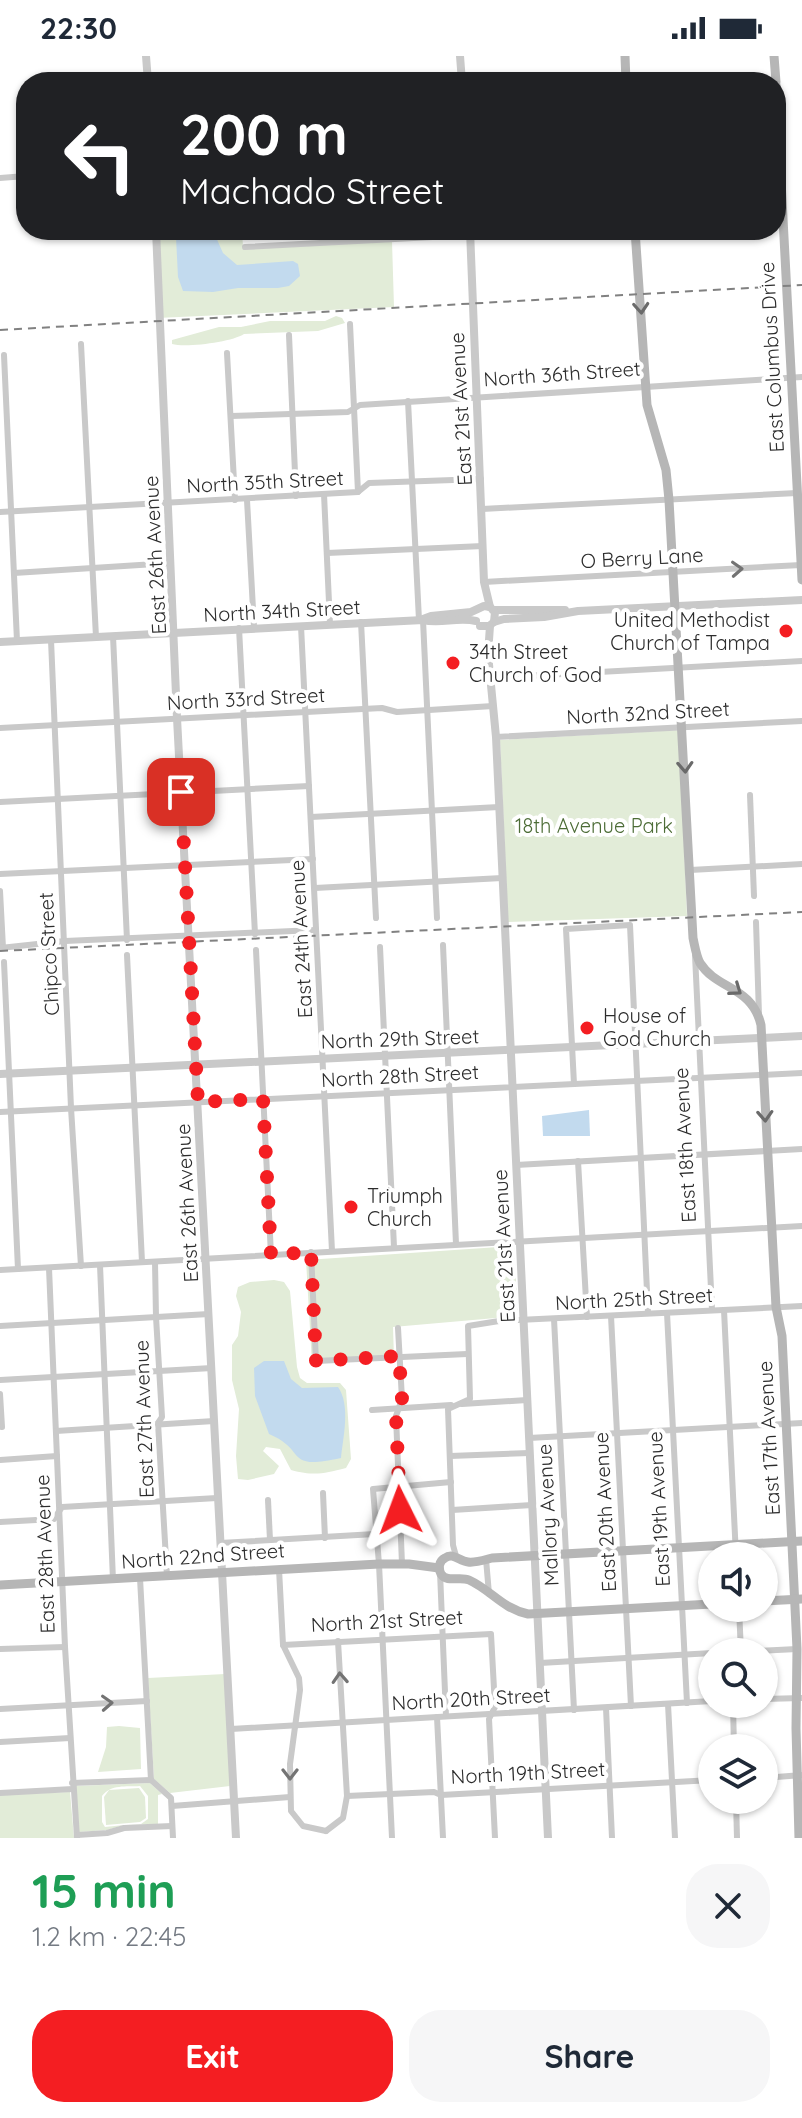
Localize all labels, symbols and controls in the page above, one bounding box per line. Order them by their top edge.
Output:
text: 22:30 [40,9,117,47]
text: 200 m [180,99,348,169]
icon: left [48,104,152,208]
text: Machado Street [180,168,444,213]
street label: East Columbus Drive [754,261,789,453]
one-way arrow [632,302,649,315]
street label: East 21st Avenue [444,332,477,486]
street label: North 36th Street [483,356,642,391]
street label: North 35th Street [186,465,345,498]
street label: East 26th Avenue [138,475,171,635]
street label: O Berry Lane [580,542,704,573]
one-way arrow [731,561,744,578]
street label: North 34th Street [203,594,361,627]
place label: United Methodist Church of Tampa [610,607,770,655]
marker: United Methodist Church of Tampa [777,622,795,640]
place label: 34th Street Church of God [469,639,602,687]
marker: 34th Street Church of God [444,654,462,672]
street label: North 33rd Street [166,682,326,715]
street label: North 32nd Street [566,696,730,729]
pin [147,758,215,826]
one-way arrow [676,761,693,774]
icon: arrive [159,770,203,814]
park label: 18th Avenue Park [515,813,673,838]
street label: East 24th Avenue [284,859,317,1019]
street label: Chipco Street [33,892,64,1016]
one-way arrow [727,980,741,995]
place label: House of God Church [603,1003,711,1051]
marker: House of God Church [578,1019,596,1037]
street label: North 29th Street [320,1023,480,1054]
street label: North 28th Street [320,1059,480,1092]
street label: East 18th Avenue [668,1067,701,1223]
one-way arrow [756,1110,773,1123]
street label: East 26th Avenue [170,1123,203,1283]
street label: East 21st Avenue [487,1169,520,1323]
place label: Triumph Church [367,1183,443,1231]
marker: Triumph Church [342,1198,360,1216]
street label: North 25th Street [554,1282,714,1315]
street label: East 27th Avenue [128,1340,159,1498]
street label: East 17th Avenue [752,1360,785,1516]
street label: East 20th Avenue [588,1431,621,1593]
street label: East 19th Avenue [642,1431,675,1587]
street label: Mallory Avenue [531,1443,564,1587]
position arrow [358,1468,442,1552]
street label: East 28th Avenue [29,1474,60,1634]
street label: North 22nd Street [120,1537,286,1574]
map controls [698,1542,778,1814]
button: sound [698,1542,778,1622]
street label: North 21st Street [310,1604,464,1637]
button: search [698,1638,778,1718]
one-way arrow [332,1671,349,1684]
street label: North 20th Street [391,1682,551,1715]
one-way arrow [101,1695,114,1712]
button: layers [698,1734,778,1814]
street label: North 19th Street [450,1756,606,1789]
one-way arrow [281,1768,299,1781]
text: 15 min [32,1860,176,1920]
button: close [686,1864,770,1948]
text: 1.2 km · 22:45 [32,1920,186,1953]
button: Exit [32,2010,393,2102]
button: Share [409,2010,770,2102]

